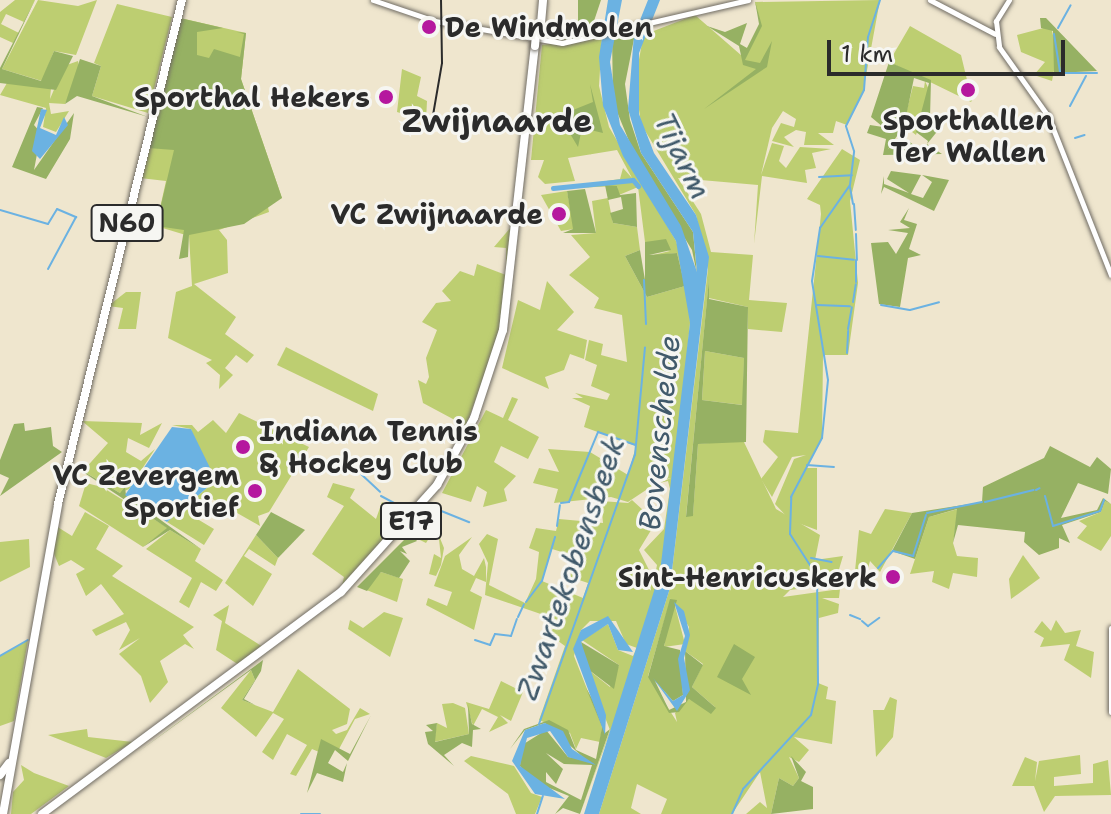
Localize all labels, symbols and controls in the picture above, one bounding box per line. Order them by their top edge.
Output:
place label: De Windmolen [445,10,653,44]
marker: De Windmolen [420,18,438,36]
scale bar [831,24,1069,74]
text: 1 km [841,38,893,70]
place label: Sporthal Hekers [134,80,370,114]
marker: Sporthallen Ter Wallen [959,81,977,99]
marker: Sporthal Hekers [377,88,395,106]
district label: Zwijnaarde [402,102,592,140]
place label: Sporthallen Ter Wallen [882,103,1054,169]
water label: Tijarm [646,107,718,205]
place label: VC Zwijnaarde [331,197,543,231]
road number: N60 [89,201,165,245]
marker: VC Zwijnaarde [550,205,568,223]
water label: Bovenschelde [632,334,688,532]
place label: Indiana Tennis & Hockey Club [259,414,478,480]
water label: Zwartekobensbeek [509,431,633,705]
marker: Indiana Tennis & Hockey Club [234,438,252,456]
place label: VC Zevergem Sportief [52,458,239,524]
marker: VC Zevergem Sportief [246,482,264,500]
road number: E17 [379,499,443,543]
place label: Sint-Henricuskerk [618,560,877,594]
marker: Sint-Henricuskerk [884,568,902,586]

